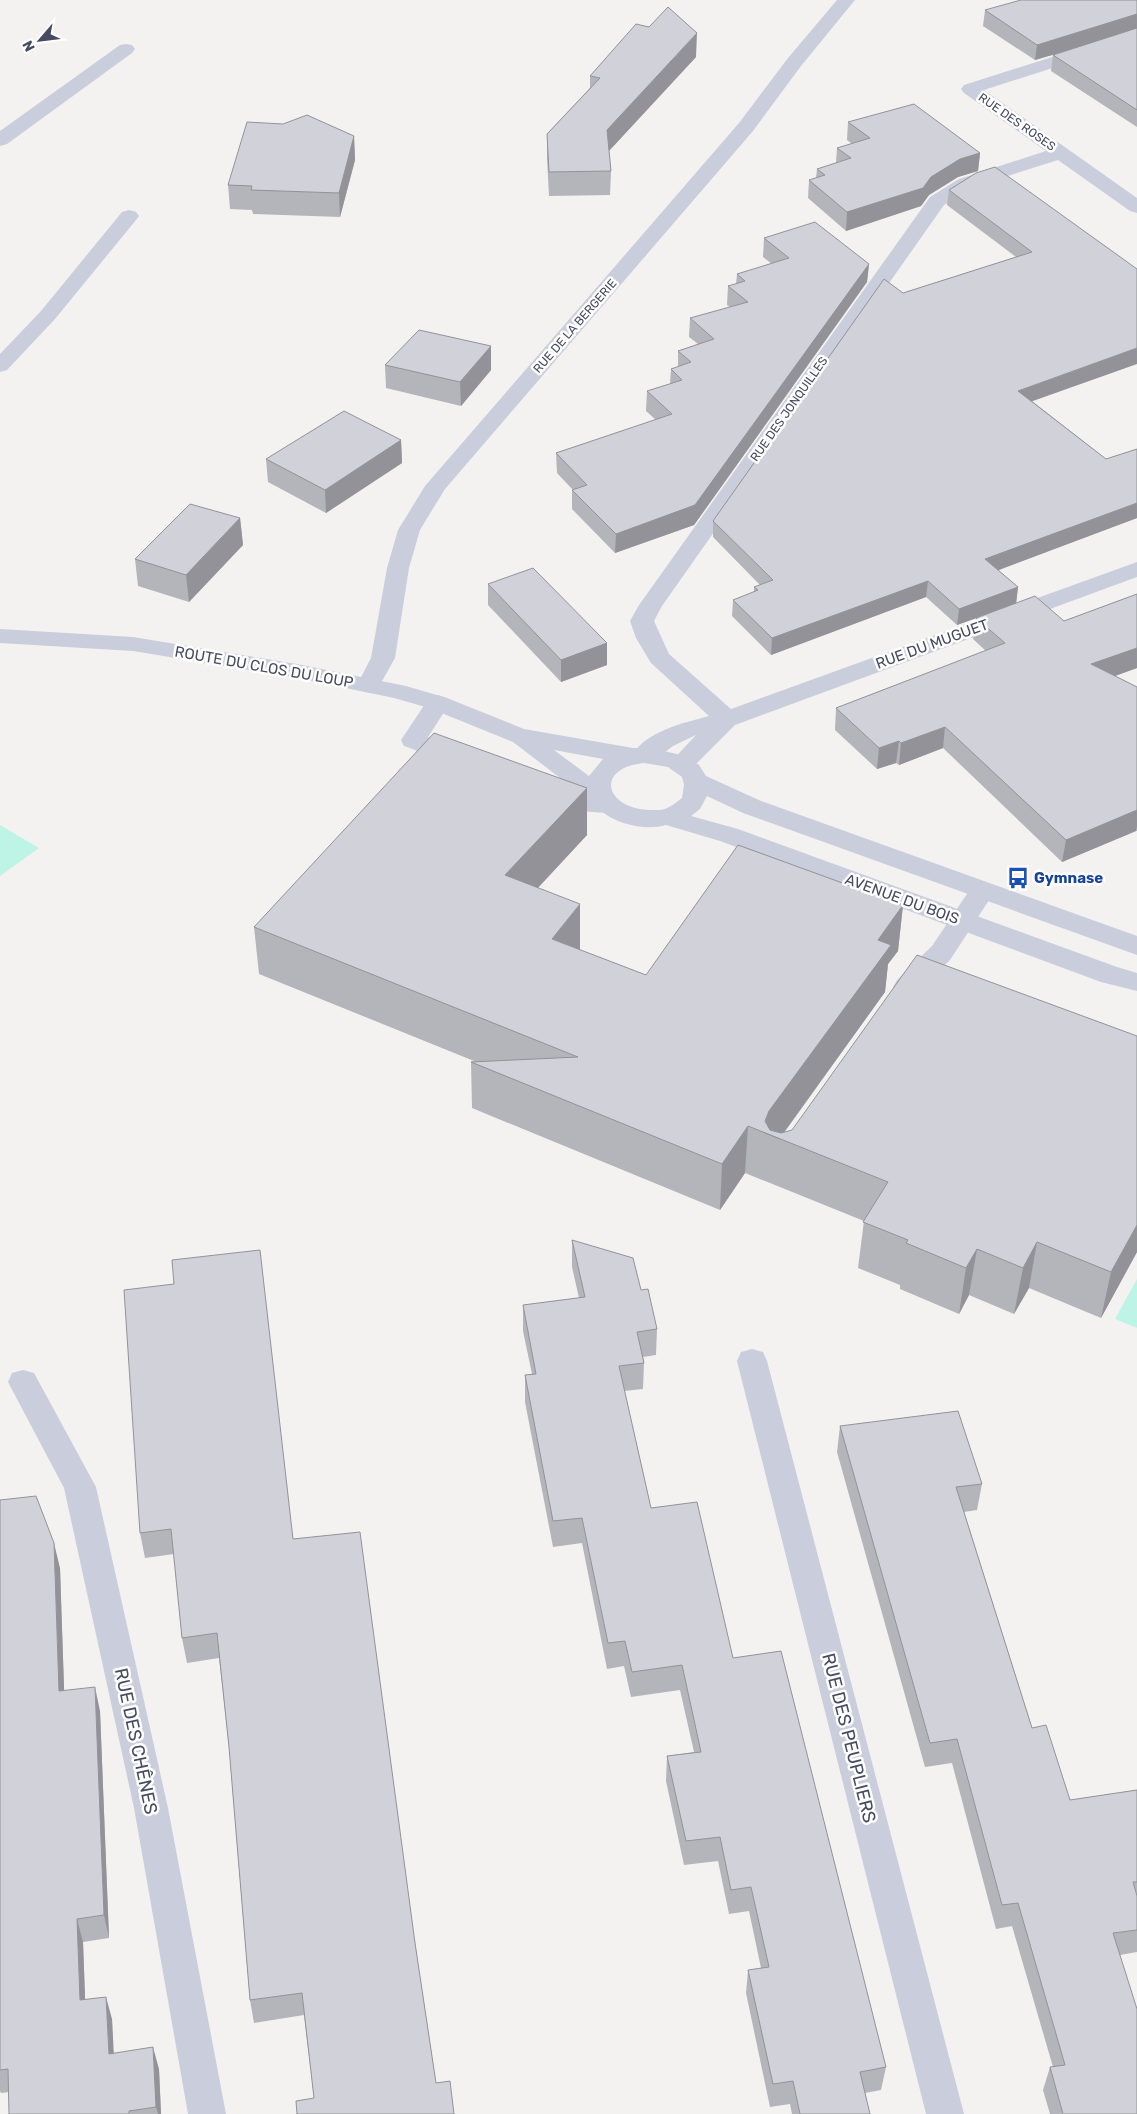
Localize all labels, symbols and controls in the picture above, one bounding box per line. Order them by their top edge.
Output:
north arrow [15,15,65,65]
text: N [19,37,39,54]
street label: RUE DES ROSES [976,90,1058,154]
street label: RUE DE LA BERGERIE [531,276,619,376]
street label: RUE DES JONQUILLES [748,354,830,464]
street label: RUE DU MUGUET [873,615,991,673]
street label: ROUTE DU CLOS DU LOUP [173,642,355,692]
bus stop icon: Gymnase [1005,865,1031,891]
place label: Gymnase [1034,869,1103,887]
street label: AVENUE DU BOIS [843,870,961,928]
street label: RUE DES PEUPLIERS [817,1651,881,1825]
street label: RUE DES CHÊNES [110,1666,162,1816]

